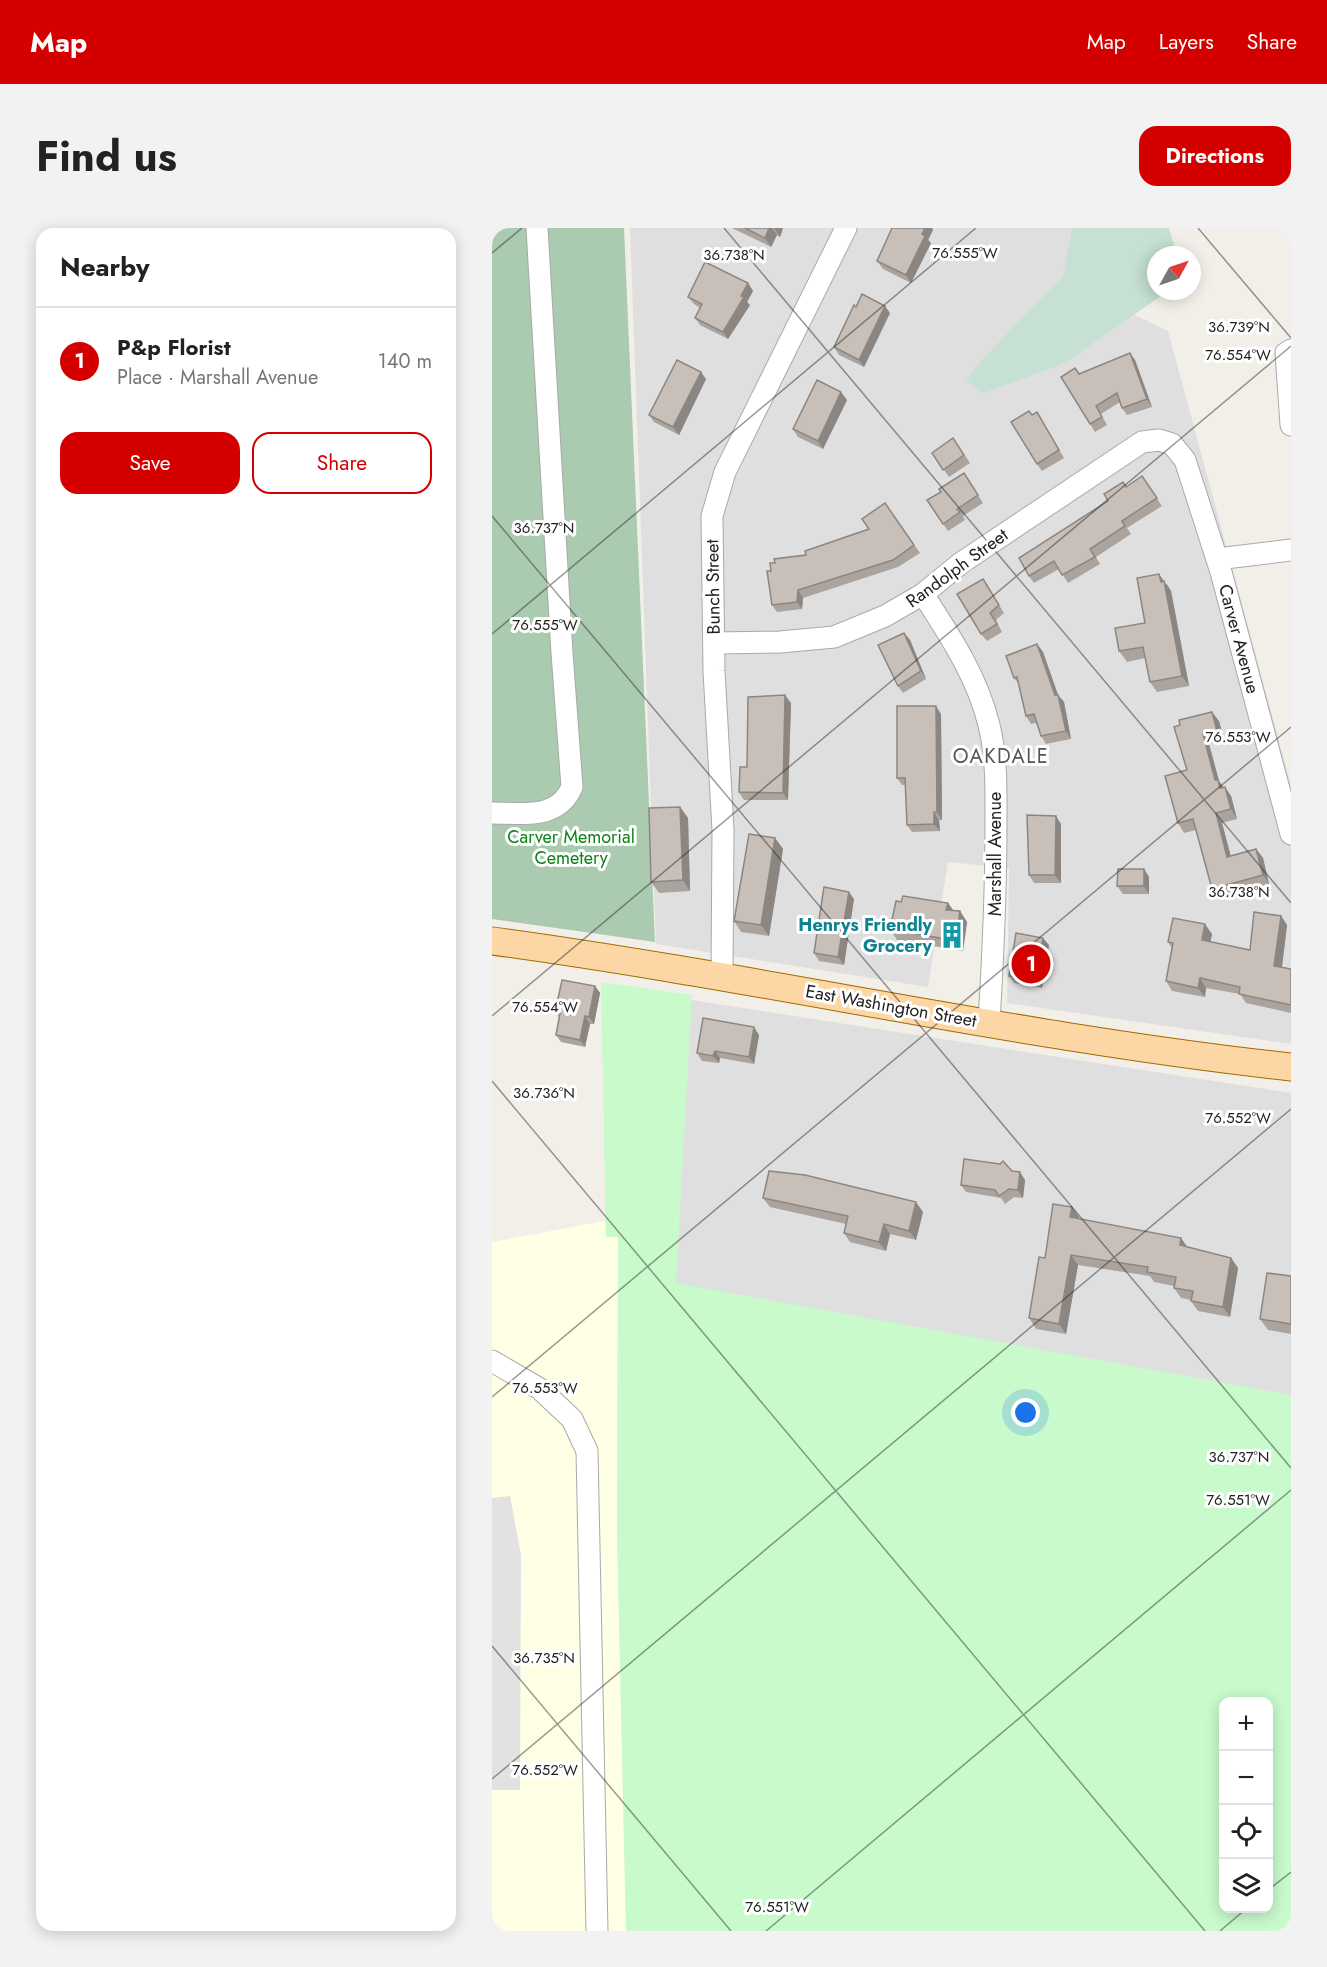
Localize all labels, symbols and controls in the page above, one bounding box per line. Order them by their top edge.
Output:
text: Map [30,22,87,63]
text: Map [1087,27,1126,57]
text: Layers [1159,27,1214,57]
text: Share [1247,27,1297,57]
text: Find us [36,126,177,187]
button: Directions [1139,126,1291,186]
text: 76.555°W [932,242,998,264]
text: 36.738°N [703,244,765,266]
north arrow [1147,246,1201,300]
text: Nearby [60,248,149,286]
text: 36.739°N [1208,316,1270,338]
text: P&p Florist [117,331,231,363]
text: 76.554°W [1205,344,1271,366]
text: 1 [74,347,85,376]
text: 140 m [378,347,432,376]
text: Place · Marshall Avenue [117,363,318,392]
button: Save [60,432,240,494]
button: Share [252,432,432,494]
text: 36.737°N [514,517,574,539]
street label: Randolph Street [901,522,1014,614]
street label: Bunch Street [699,538,727,635]
street label: Carver Avenue [1212,581,1266,697]
text: 76.555°W [512,614,578,636]
text: 76.553°W [1205,726,1271,748]
district label: OAKDALE [953,742,1049,771]
street label: Marshall Avenue [982,792,1008,916]
park label: Carver Memorial Cemetery [507,824,635,871]
text: 36.738°N [1208,881,1270,903]
place label: Henrys Friendly Grocery [798,912,933,959]
building icon: Henrys Friendly Grocery [937,920,967,950]
pin: 1 [1012,942,1050,986]
street label: East Washington Street [803,978,979,1034]
text: 76.554°W [512,996,578,1018]
text: 36.736°N [513,1082,575,1104]
text: 76.552°W [1205,1107,1271,1129]
text: 76.553°W [512,1377,578,1399]
your location [1011,1398,1040,1427]
text: 36.737°N [1209,1446,1269,1468]
text: 76.551°W [1206,1489,1270,1511]
text: 36.735°N [513,1647,575,1669]
map controls [1219,1697,1273,1913]
button: + [1219,1697,1273,1751]
button: − [1219,1751,1273,1805]
text: 76.552°W [512,1759,578,1781]
button: locate [1219,1805,1273,1859]
button: layers [1219,1859,1273,1913]
text: 76.551°W [745,1896,809,1918]

